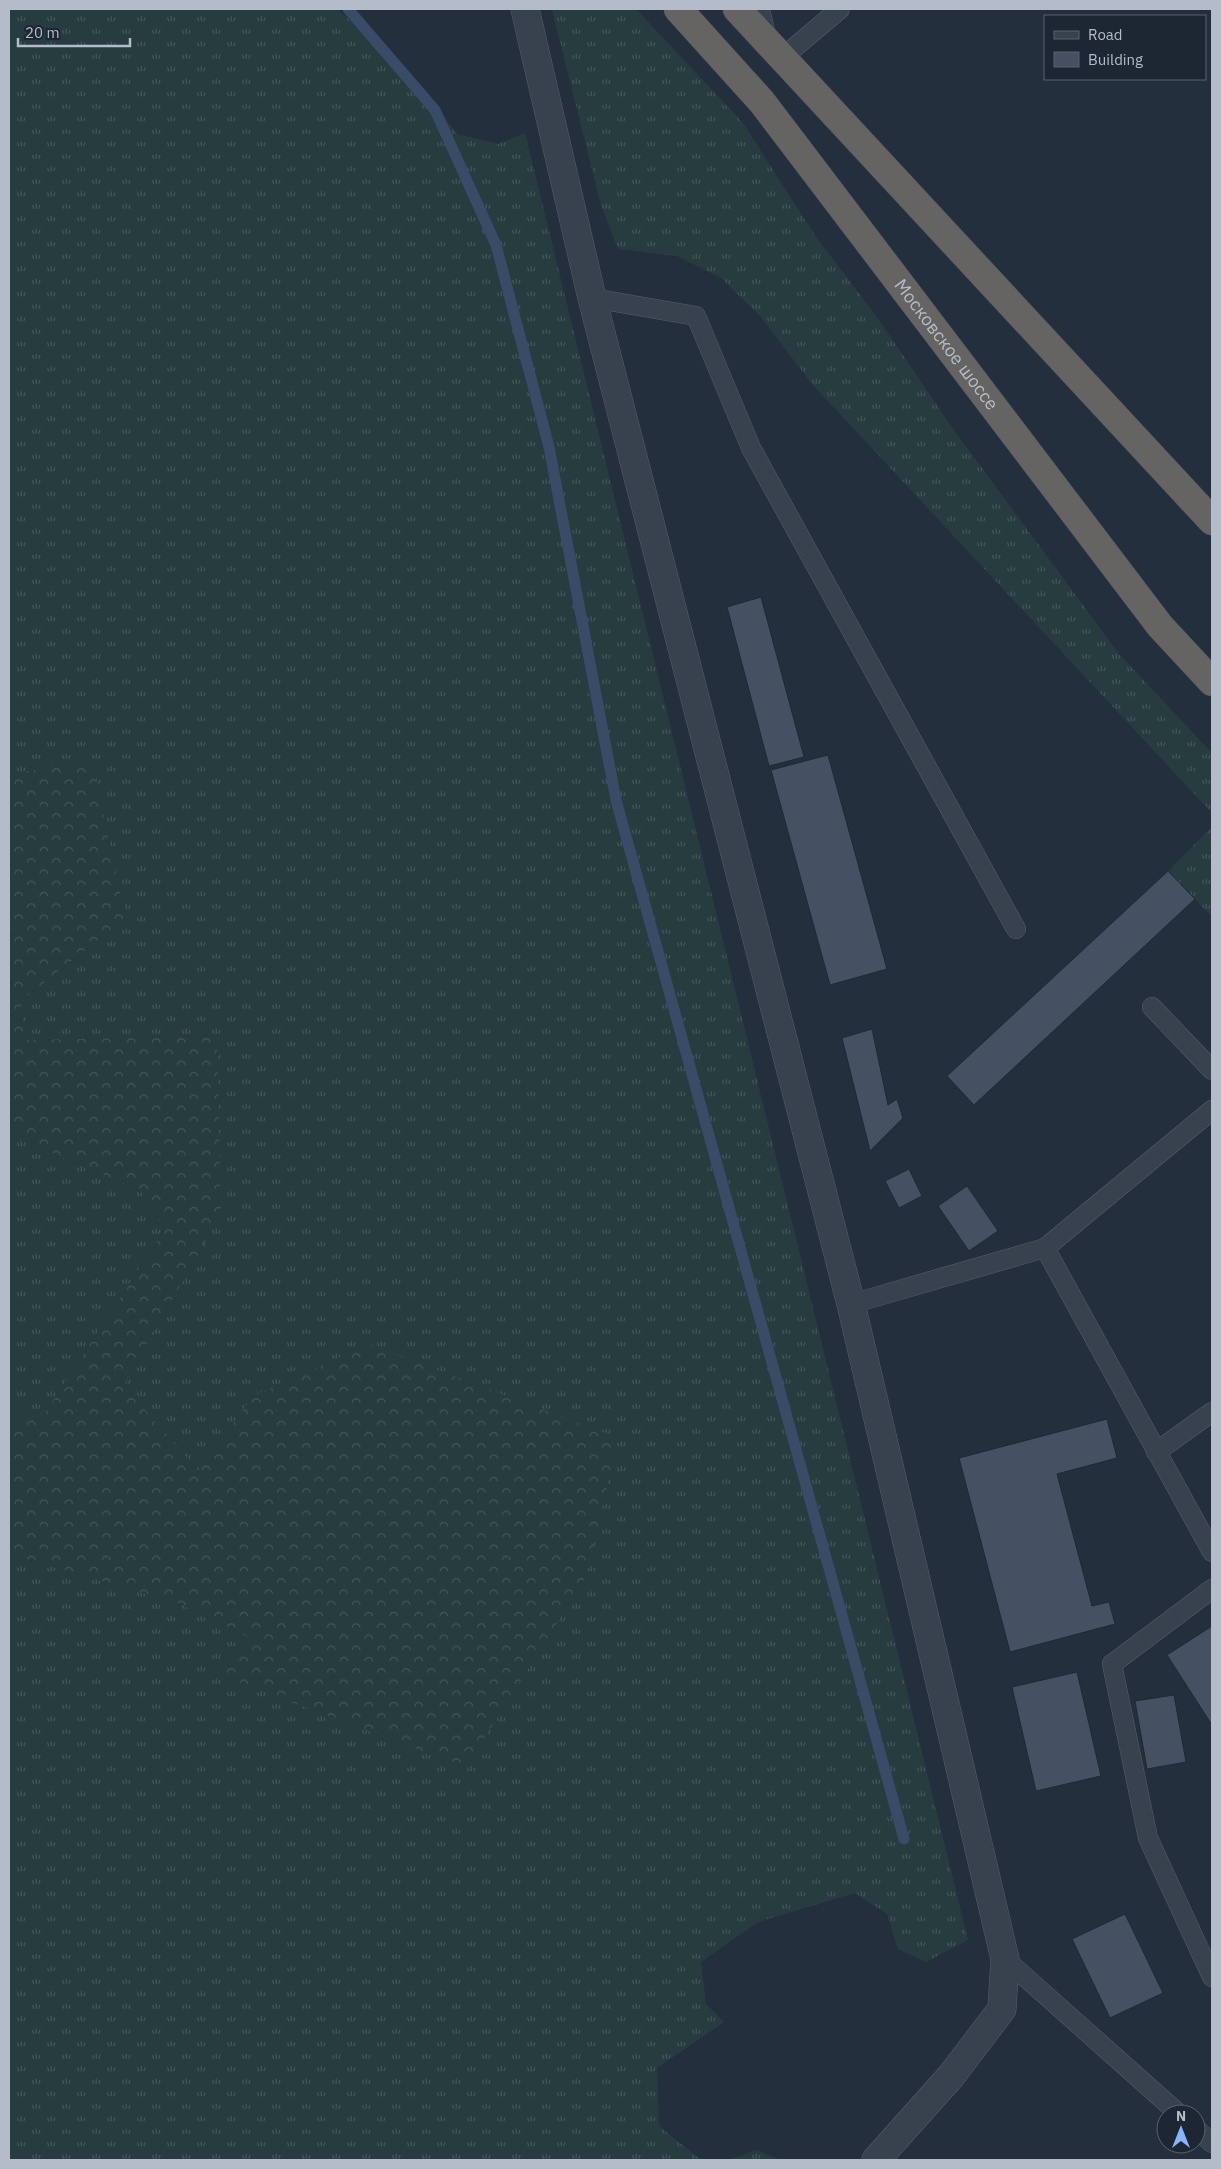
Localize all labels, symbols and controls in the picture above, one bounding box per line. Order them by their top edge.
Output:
scale bar [18,15,130,47]
legend [1044,15,1206,80]
text: 20 m [25,23,60,42]
text: Road [1088,25,1123,44]
text: Building [1088,50,1143,69]
street label: Московское шоссе [890,274,1004,415]
north arrow [1156,2104,1206,2154]
text: N [1176,2107,1186,2125]

